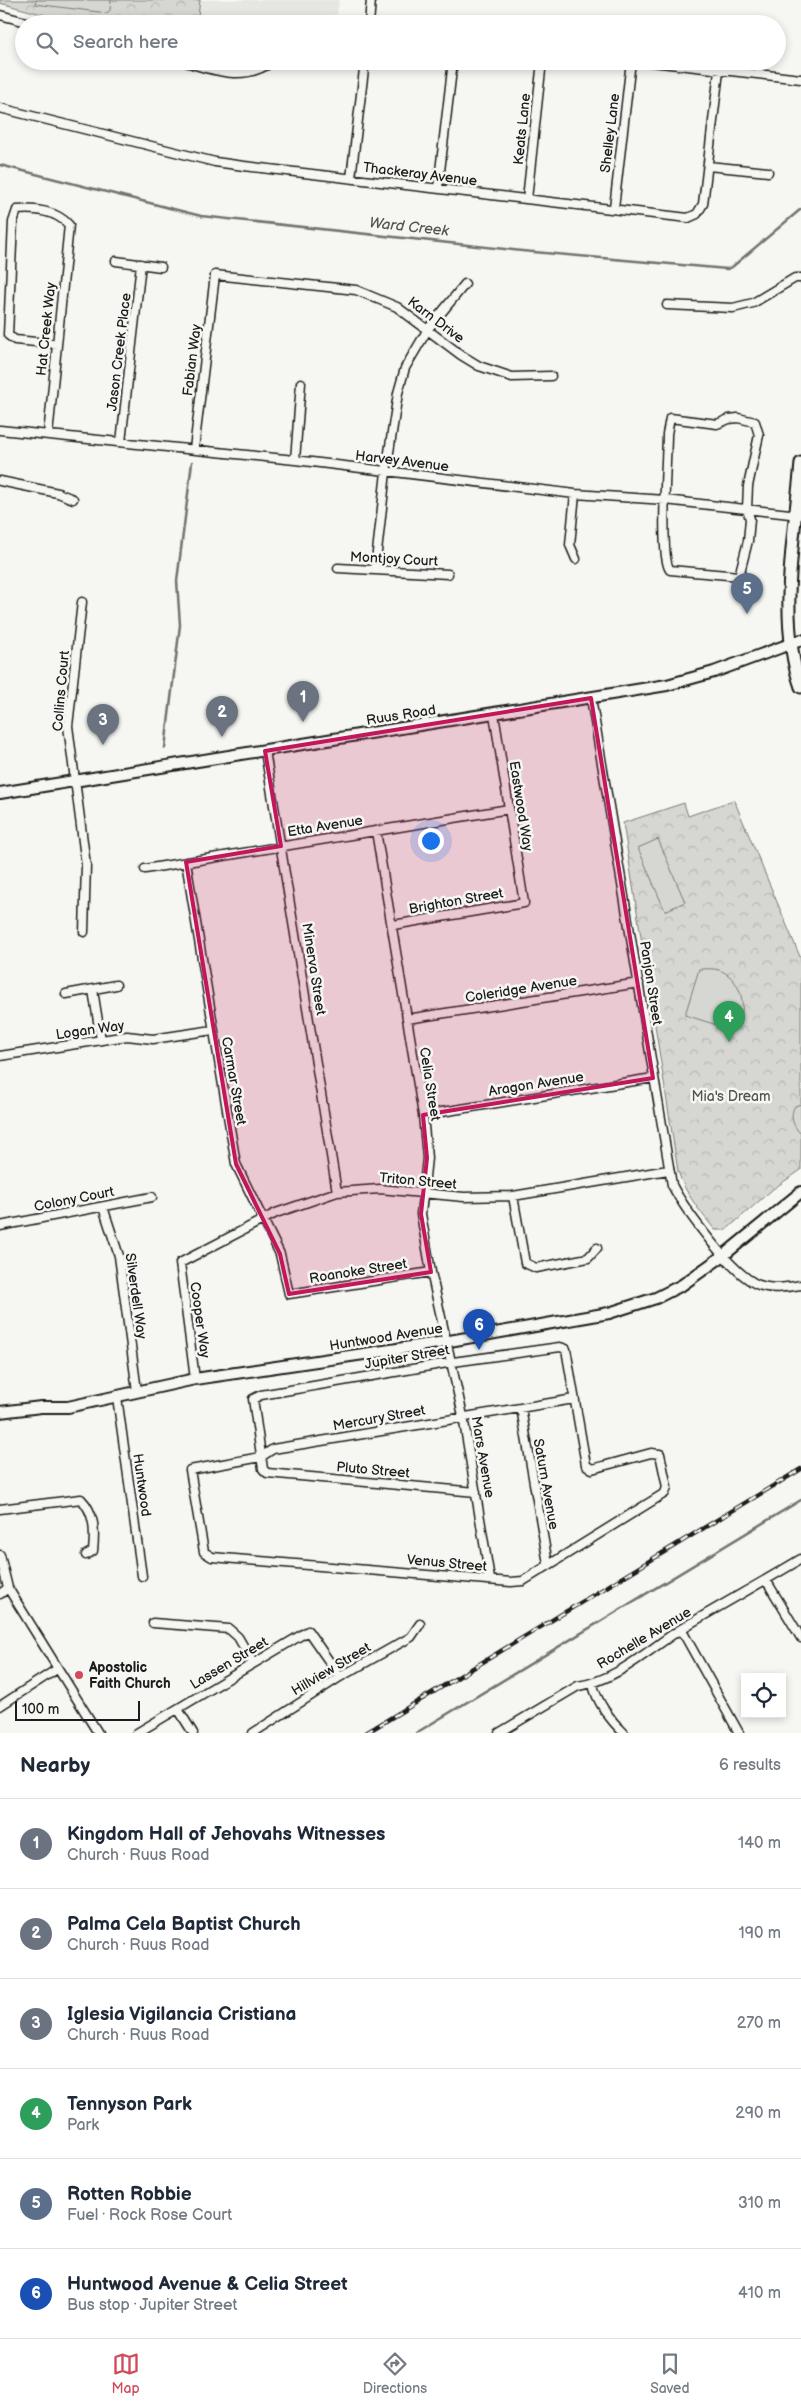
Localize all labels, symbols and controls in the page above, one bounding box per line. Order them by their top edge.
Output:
search box [15,15,786,70]
icon: search [33,29,61,57]
text: Search here [73,31,178,54]
street label: Keats Lane [510,92,534,166]
street label: Shelley Lane [597,92,623,174]
street label: Thackeray Avenue [362,159,478,189]
water label: Ward Creek [368,213,450,241]
street label: Hat Creek Way [33,281,59,377]
street label: Jason Creek Place [103,292,135,412]
street label: Karn Drive [404,293,468,347]
street label: Fabian Way [179,322,205,397]
street label: Harvey Avenue [354,447,450,475]
street label: Montjoy Court [350,548,439,570]
pin: 5 [731,573,763,614]
street label: Collins Court [49,649,73,732]
pin: 1 [287,681,319,722]
pin: 2 [206,696,238,737]
street label: Ruus Road [365,701,437,729]
pin: 3 [87,704,119,745]
street label: Eastwood Way [505,760,537,853]
street label: Etta Avenue [286,812,364,840]
your location [418,828,444,854]
street label: Brighton Street [408,884,505,918]
street label: Minerva Street [298,922,330,1017]
street label: Panjon Street [636,940,666,1027]
street label: Coleridge Avenue [464,972,578,1006]
pin: 4 [713,1001,745,1042]
street label: Logan Way [55,1017,126,1043]
street label: Carmar Street [218,1035,250,1127]
street label: Celia Street [416,1046,444,1123]
street label: Aragon Avenue [487,1068,585,1100]
park label: Mia's Dream [692,1088,770,1105]
street label: Triton Street [379,1169,458,1193]
street label: Colony Court [33,1183,116,1215]
street label: Silverdell Way [122,1252,151,1341]
street label: Roanoke Street [308,1255,409,1287]
street label: Cooper Way [186,1281,214,1360]
pin: 6 [463,1309,495,1350]
street label: Huntwood Avenue [328,1320,444,1354]
street label: Jupiter Street [363,1341,451,1373]
street label: Mercury Street [331,1401,427,1434]
street label: Mars Avenue [467,1415,499,1499]
street label: Saturn Avenue [530,1437,562,1531]
street label: Huntwood [129,1452,155,1518]
street label: Pluto Street [336,1458,411,1482]
street label: Venus Street [406,1551,488,1575]
street label: Rochelle Avenue [594,1603,694,1673]
street label: Lassen Street [187,1633,272,1693]
street label: Hillview Street [288,1638,374,1699]
place label: Apostolic Faith Church [88,1659,171,1692]
marker: Apostolic Faith Church [73,1669,85,1681]
map controls [741,1673,786,1718]
button: locate [741,1673,786,1718]
scale bar [15,1698,140,1721]
text: 100 m [22,1701,59,1718]
text: Nearby [20,1753,90,1778]
text: 6 results [719,1756,781,1775]
text: Kingdom Hall of Jehovahs Witnesses [67,1823,385,1846]
text: 1 [33,1834,39,1853]
text: 140 m [738,1834,781,1853]
text: Church · Ruus Road [67,1846,209,1865]
text: Palma Cela Baptist Church [67,1913,301,1936]
text: 2 [31,1924,41,1943]
text: 190 m [739,1924,781,1943]
text: Church · Ruus Road [67,1936,209,1955]
text: Iglesia Vigilancia Cristiana [67,2003,296,2026]
text: 3 [31,2014,41,2033]
text: 270 m [737,2014,781,2033]
text: Church · Ruus Road [67,2026,209,2045]
text: Tennyson Park [67,2093,192,2116]
text: 4 [31,2104,41,2123]
text: 290 m [735,2104,781,2123]
text: Park [67,2116,99,2135]
text: Rotten Robbie [67,2183,192,2206]
text: 5 [31,2194,41,2213]
text: 310 m [738,2194,781,2213]
text: Fuel · Rock Rose Court [67,2206,232,2225]
text: Huntwood Avenue & Celia Street [67,2273,347,2296]
text: 6 [31,2284,41,2303]
text: 410 m [738,2284,781,2303]
text: Bus stop · Jupiter Street [67,2296,237,2315]
tab: Map [112,2350,140,2397]
tab: Directions [363,2350,427,2397]
tab: Saved [650,2350,689,2397]

